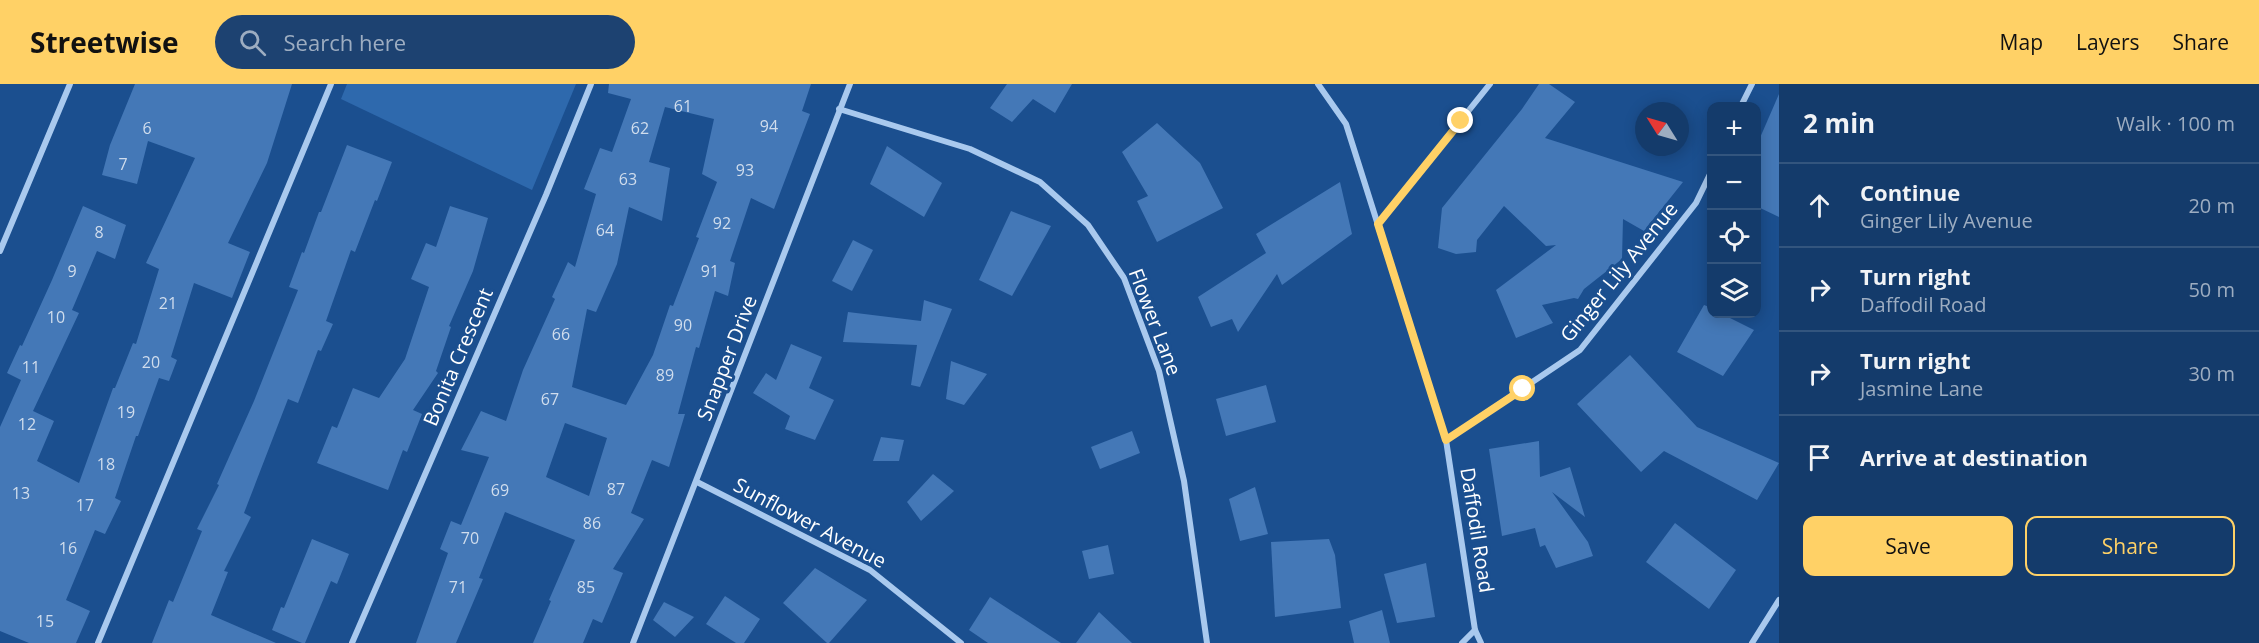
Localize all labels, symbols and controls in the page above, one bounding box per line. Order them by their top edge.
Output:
search box [215,15,635,69]
text: Streetwise [30,23,179,61]
icon: search [236,26,269,59]
text: Search here [284,27,406,57]
text: Map [2000,28,2043,56]
text: Layers [2076,28,2140,56]
text: Share [2173,28,2229,56]
house number: 61 [674,95,692,117]
north arrow [1635,102,1689,156]
map controls [1707,102,1761,318]
button: + [1707,102,1761,156]
text: 2 min [1803,105,1875,141]
route end [1447,107,1473,133]
text: Walk · 100 m [2116,110,2235,137]
house number: 94 [760,115,778,137]
house number: 6 [142,117,152,139]
house number: 62 [631,117,649,139]
house number: 7 [118,153,128,175]
button: − [1707,156,1761,210]
house number: 93 [736,159,754,181]
house number: 63 [619,168,637,190]
text: Continue [1860,177,1960,207]
icon: ahead [1803,189,1836,222]
text: 20 m [2188,192,2235,219]
street label: Ginger Lily Avenue [1554,196,1683,347]
text: Ginger Lily Avenue [1860,207,2033,234]
button: locate [1707,210,1761,264]
house number: 92 [713,212,731,234]
house number: 64 [596,219,614,241]
house number: 8 [94,221,104,243]
house number: 9 [67,260,77,282]
house number: 91 [701,260,719,282]
text: Turn right [1860,261,1971,291]
street label: Flower Lane [1123,264,1188,379]
button: layers [1707,264,1761,318]
icon: right [1803,273,1836,306]
text: 50 m [2188,276,2235,303]
street label: Bonita Crescent [416,284,499,430]
street label: Snapper Drive [690,291,763,424]
text: Daffodil Road [1860,291,1986,318]
house number: 21 [159,292,177,314]
house number: 10 [47,306,65,328]
house number: 90 [674,314,692,336]
house number: 66 [552,323,570,345]
text: Turn right [1860,345,1971,375]
house number: 20 [142,351,160,373]
house number: 11 [22,356,40,378]
icon: right [1803,357,1836,390]
text: 30 m [2188,360,2235,387]
house number: 89 [656,364,674,386]
route start [1509,375,1535,401]
text: Jasmine Lane [1860,375,1983,402]
house number: 67 [541,388,559,410]
house number: 19 [117,401,135,423]
house number: 12 [18,413,36,435]
icon: arrive [1803,441,1836,474]
text: Arrive at destination [1860,442,2088,472]
house number: 18 [97,453,115,475]
street label: Daffodil Road [1454,465,1501,594]
street label: Sunflower Avenue [729,471,891,574]
house number: 87 [607,478,625,500]
house number: 69 [491,479,509,501]
house number: 13 [12,482,30,504]
house number: 17 [76,494,94,516]
house number: 86 [583,512,601,534]
button: Save [1803,516,2013,576]
button: Share [2025,516,2235,576]
house number: 70 [461,527,479,549]
house number: 16 [59,537,77,559]
house number: 71 [449,576,467,598]
house number: 85 [577,576,595,598]
house number: 15 [36,610,54,632]

